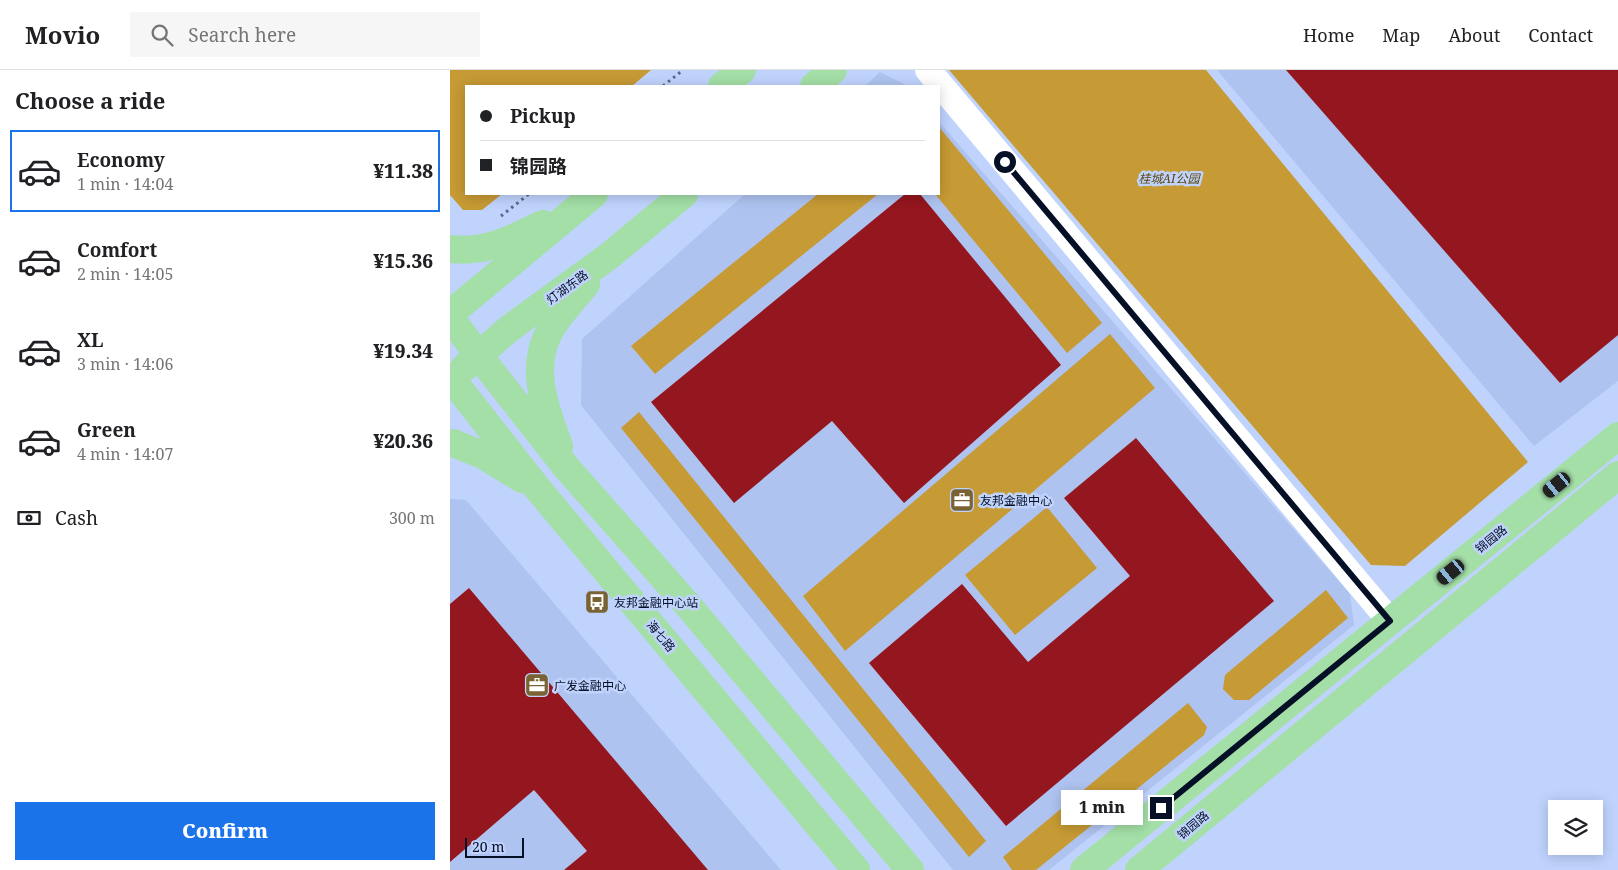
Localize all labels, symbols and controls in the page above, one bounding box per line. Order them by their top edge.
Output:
search box [130,12,480,57]
text: Movio [25,18,100,51]
icon: search [148,21,176,49]
text: Search here [188,22,296,48]
text: Home [1303,23,1354,47]
text: Map [1382,23,1420,47]
text: About [1448,23,1500,47]
text: Contact [1528,23,1593,47]
text: Choose a ride [15,85,165,115]
text: Pickup [510,103,576,129]
text: Economy [77,147,165,173]
icon: car [17,149,62,194]
route start [994,151,1016,173]
text: 锦园路 [510,153,567,179]
text: ¥11.38 [373,158,433,184]
park label: 桂城AI公园 [1139,170,1201,187]
text: 1 min · 14:04 [77,173,173,195]
text: Comfort [77,237,157,263]
icon: car [17,239,62,284]
text: ¥15.36 [373,248,433,274]
text: 2 min · 14:05 [77,263,173,285]
street label: 灯湖东路 [543,266,591,308]
text: XL [77,327,103,353]
icon: car [17,329,62,374]
text: ¥19.34 [373,338,433,364]
text: 3 min · 14:06 [77,353,173,375]
text: Green [77,417,136,443]
icon: car [17,419,62,464]
text: ¥20.36 [373,428,433,454]
text: 4 min · 14:07 [77,443,173,465]
car [1540,470,1573,500]
office icon: 友邦金融中心 [949,487,975,513]
place label: 友邦金融中心 [980,492,1052,509]
icon: cash [15,504,43,532]
text: Cash [55,505,98,531]
text: 300 m [389,507,435,529]
street label: 锦园路 [1472,521,1510,557]
car [1434,557,1467,587]
bus stop icon: 友邦金融中心站 [584,589,610,615]
place label: 友邦金融中心站 [614,594,698,611]
street label: 海七路 [643,617,679,655]
office icon: 广发金融中心 [524,672,550,698]
place label: 广发金融中心 [554,677,626,694]
callout: 1 min [1061,790,1144,826]
text: 1 min [1079,796,1125,818]
route end [1150,797,1172,819]
map controls [1548,800,1603,855]
button: layers [1548,800,1603,855]
button: Confirm [15,802,435,860]
street label: 锦园路 [1174,807,1212,843]
scale bar [465,835,524,858]
text: 20 m [472,837,505,856]

